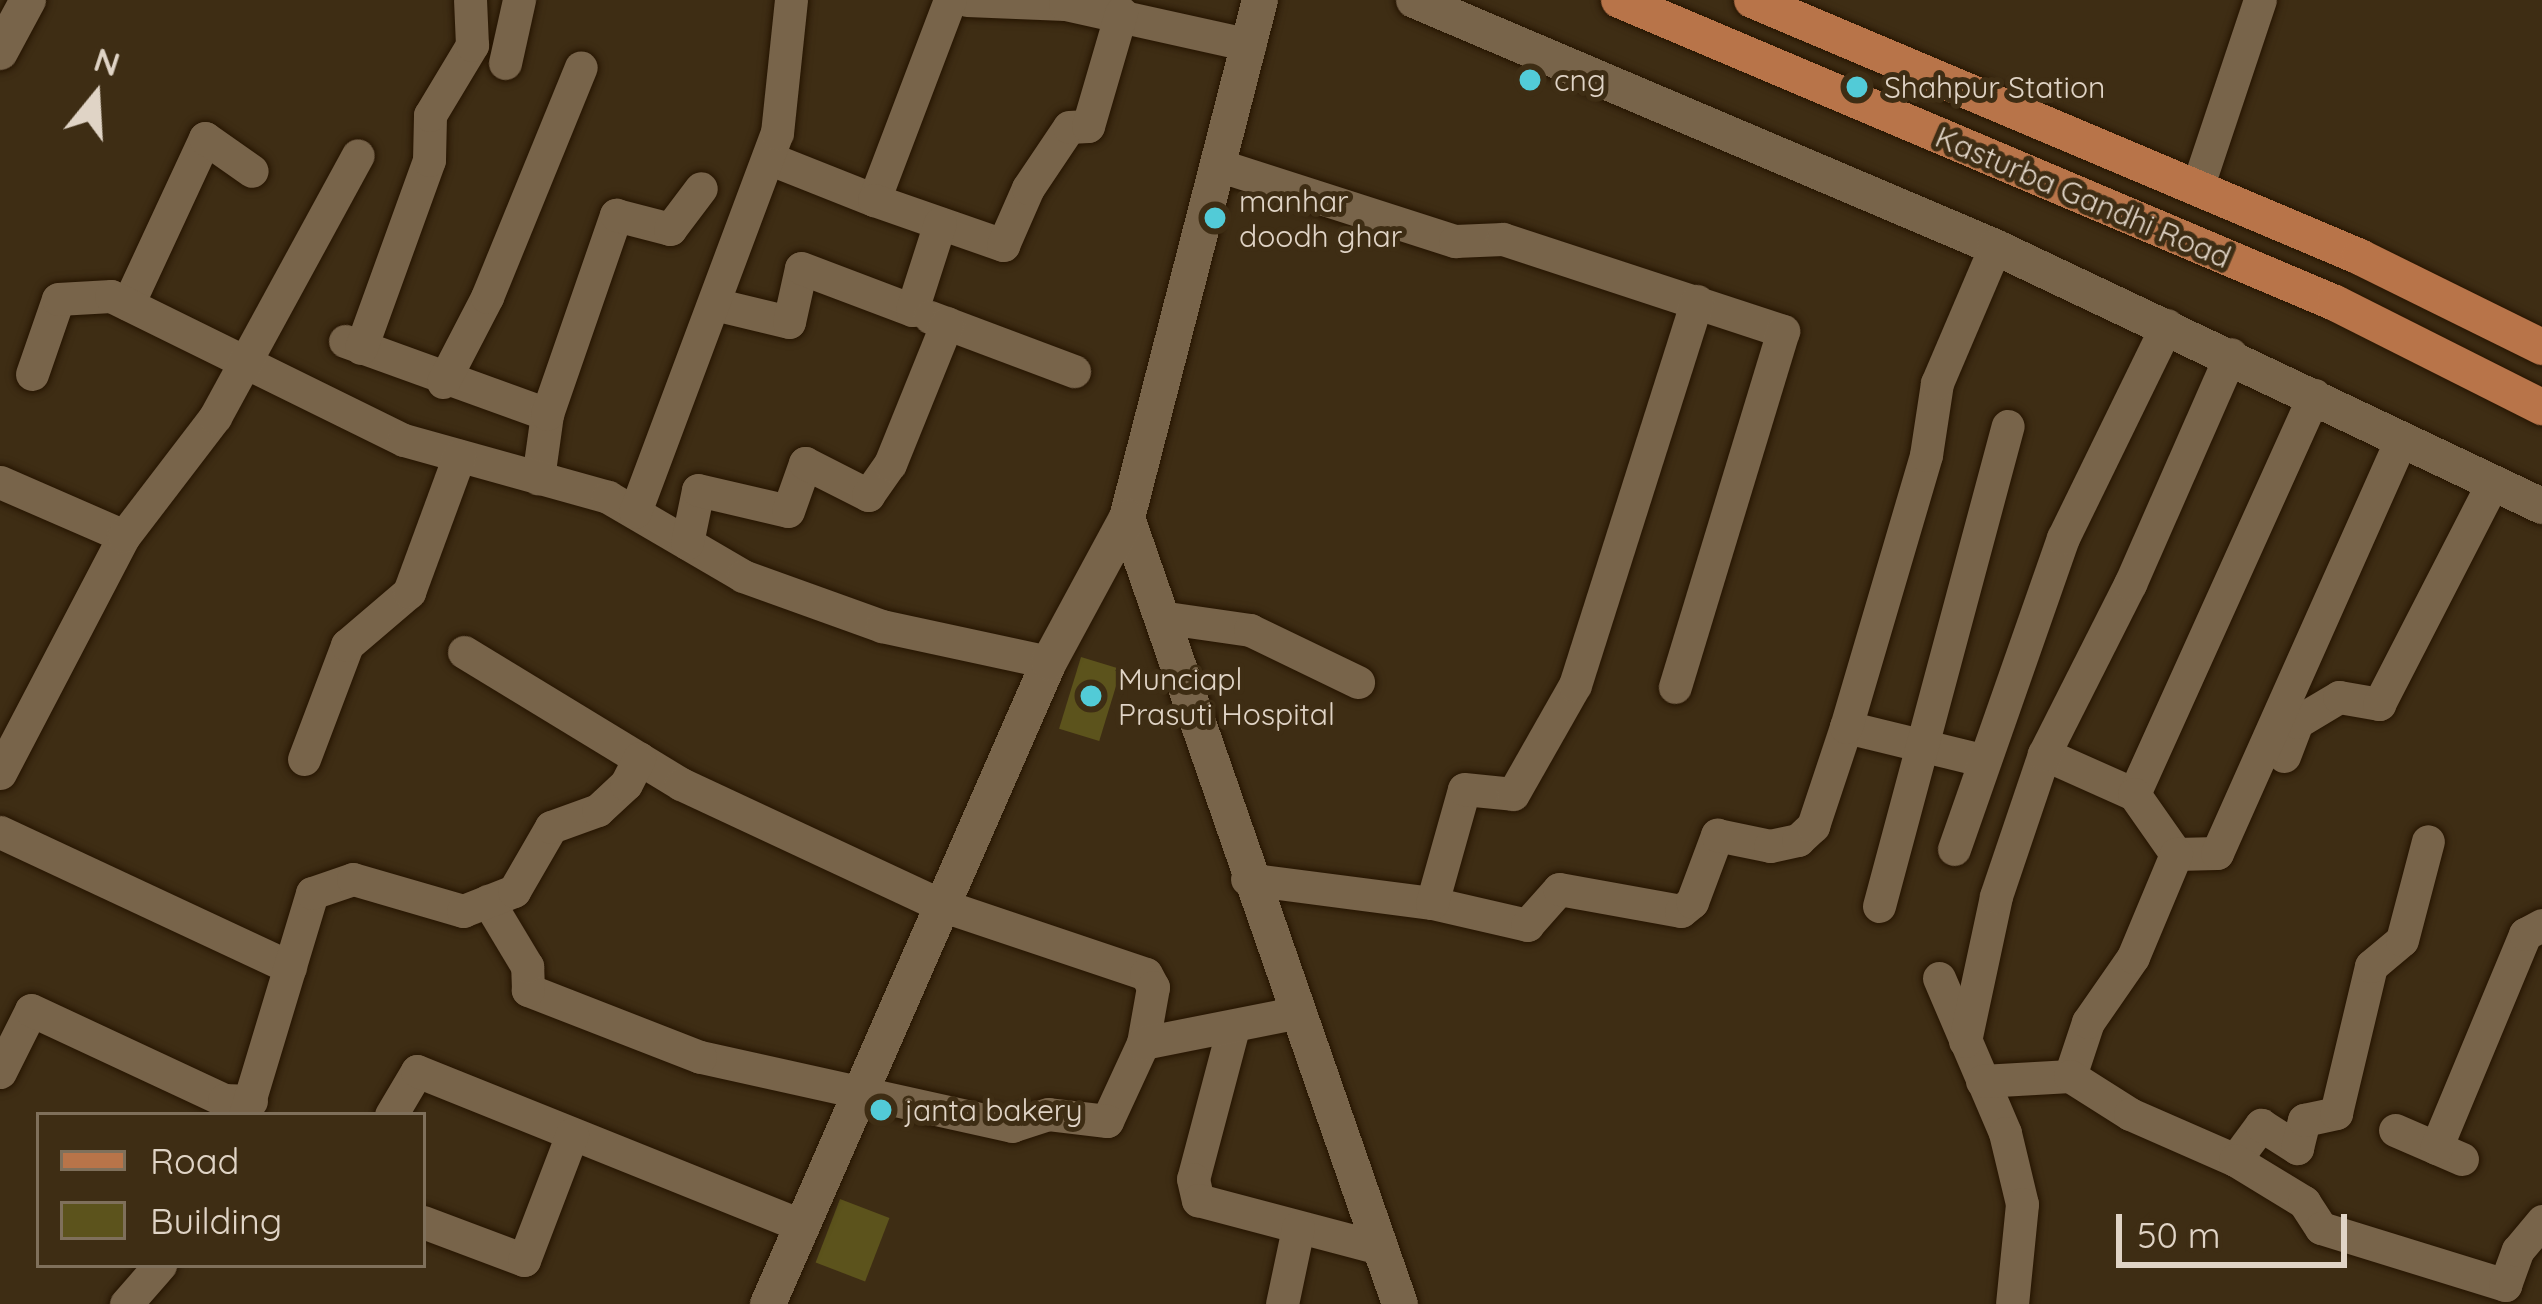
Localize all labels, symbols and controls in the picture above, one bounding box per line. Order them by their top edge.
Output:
north arrow [36,36,156,156]
text: N [89,38,125,85]
place label: cng [1554,62,1606,98]
marker: cng [1517,67,1543,93]
place label: Shahpur Station [1884,69,2105,105]
marker: Shahpur Station [1841,71,1873,103]
street label: Kasturba Gandhi Road [1930,119,2236,275]
place label: manhar doodh ghar [1239,183,1402,254]
marker: manhar doodh ghar [1202,205,1228,231]
place label: Munciapl Prasuti Hospital [1118,661,1335,732]
marker: Munciapl Prasuti Hospital [1075,680,1107,712]
place label: janta bakery [905,1092,1082,1128]
marker: janta bakery [868,1097,894,1123]
legend [36,1112,426,1268]
text: Road [150,1138,239,1183]
scale bar [2122,1190,2353,1264]
text: Building [150,1198,282,1243]
text: 50 m [2137,1212,2221,1257]

